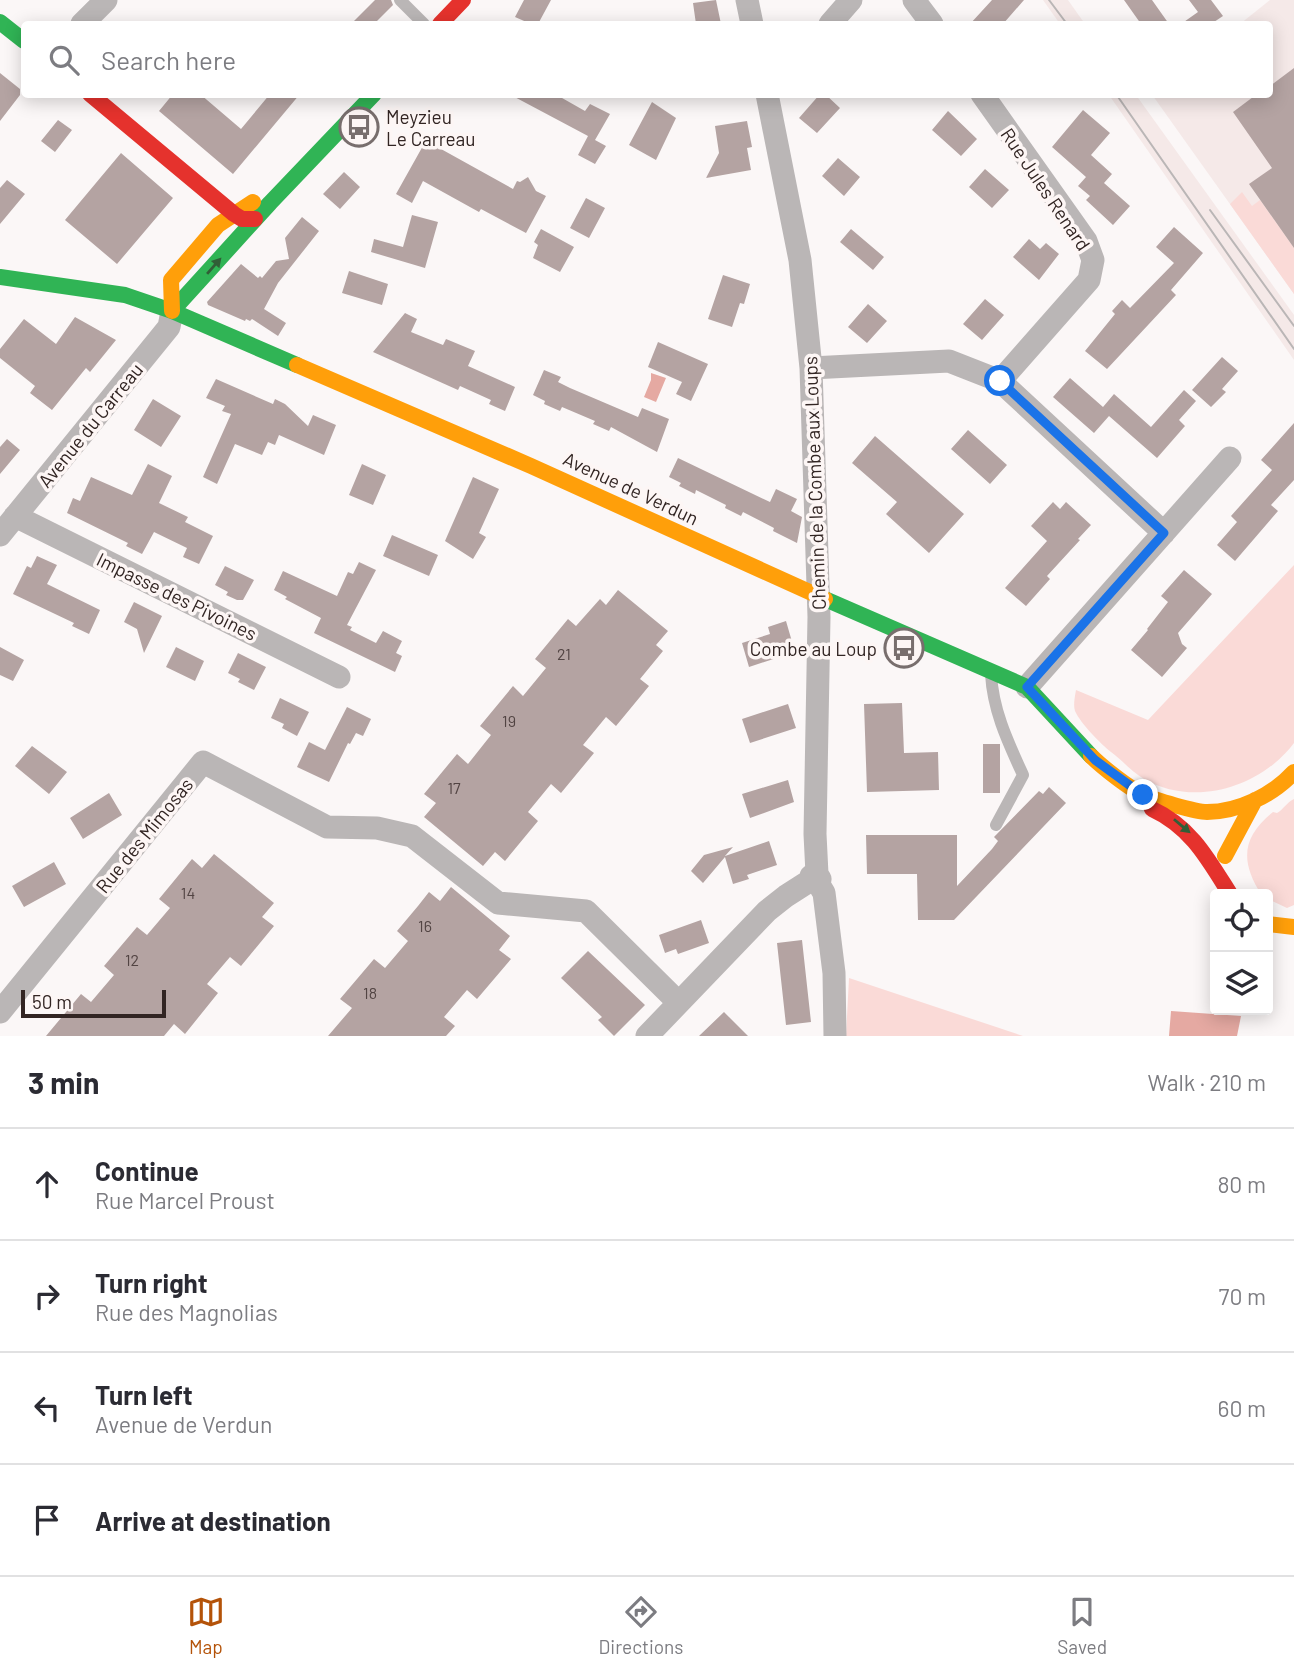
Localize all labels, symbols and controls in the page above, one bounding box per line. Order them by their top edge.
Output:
search box [21,21,1273,98]
icon: search [45,41,83,79]
text: Search here [101,44,236,75]
place label: Meyzieu Le Carreau [386,105,476,150]
bus stop icon: Meyzieu Le Carreau [338,106,380,148]
street label: Rue Jules Renard [996,123,1096,255]
one-way arrow [206,257,222,275]
street label: Chemin de la Combe aux Loups [798,356,830,610]
street label: Avenue du Carreau [33,358,147,492]
route start [984,365,1015,396]
street label: Avenue de Verdun [560,447,702,529]
street label: Impasse des Pivoines [93,547,261,645]
bus stop icon: Combe au Loup [883,627,925,669]
place label: Combe au Loup [750,637,877,660]
house number: 21 [557,644,571,663]
house number: 19 [502,711,516,730]
street label: Rue des Mimosas [91,773,197,897]
house number: 17 [447,778,461,797]
route end [1127,779,1158,810]
one-way arrow [1173,818,1191,834]
house number: 14 [181,883,195,902]
map controls [1210,889,1273,1015]
button: locate [1210,889,1273,952]
house number: 16 [418,916,432,935]
house number: 12 [125,950,139,969]
button: layers [1210,952,1273,1015]
house number: 18 [363,983,377,1002]
scale bar [21,987,166,1019]
text: 50 m [32,990,72,1013]
text: 3 min [28,1064,99,1100]
text: Walk · 210 m [1148,1068,1266,1096]
text: Continue [95,1155,199,1186]
icon: ahead [28,1165,66,1203]
text: 80 m [1217,1170,1266,1198]
text: Rue Marcel Proust [95,1186,275,1214]
text: Turn right [95,1267,208,1298]
icon: right [28,1277,66,1315]
text: 70 m [1219,1282,1266,1310]
text: Rue des Magnolias [95,1298,278,1326]
text: Turn left [95,1379,193,1410]
icon: left [28,1389,66,1427]
text: 60 m [1218,1394,1266,1422]
text: Avenue de Verdun [95,1410,272,1438]
icon: arrive [28,1501,66,1539]
text: Arrive at destination [95,1505,331,1536]
tab: Map [187,1593,225,1658]
tab: Directions [599,1593,684,1658]
tab: Saved [1057,1593,1107,1658]

